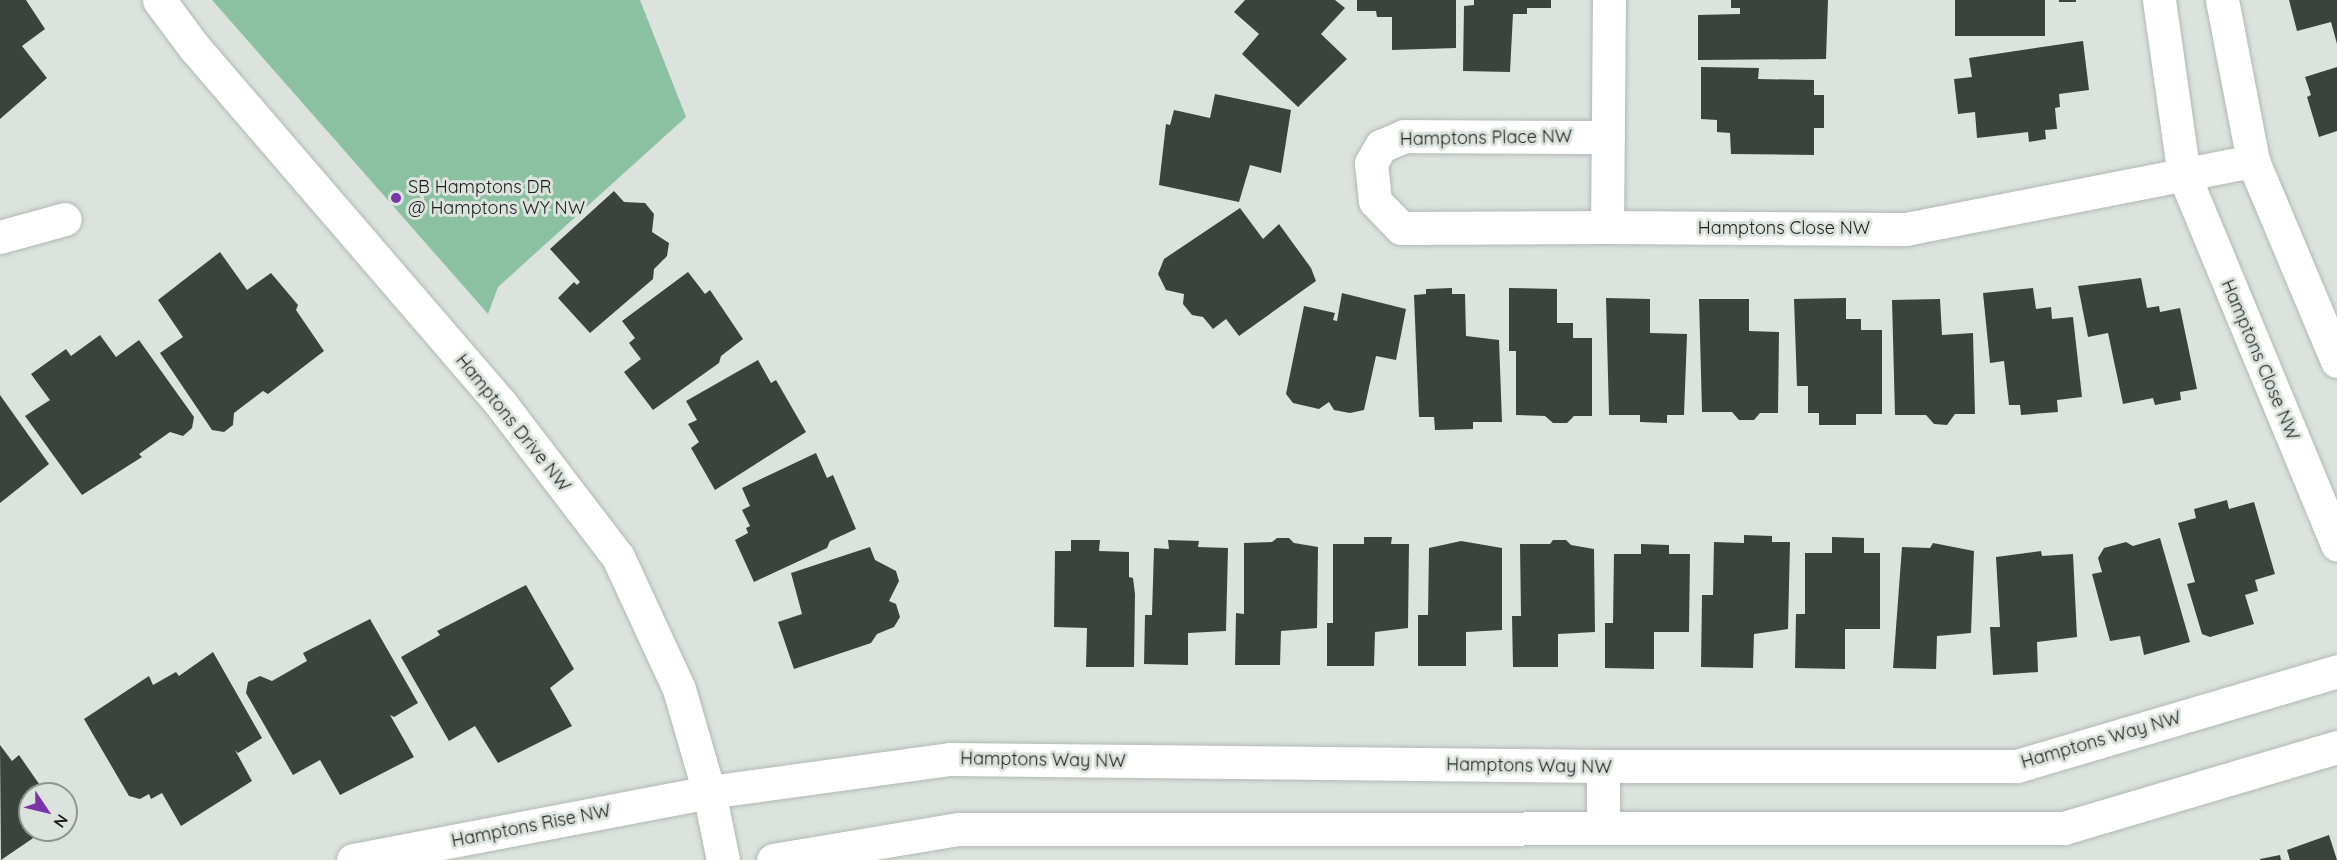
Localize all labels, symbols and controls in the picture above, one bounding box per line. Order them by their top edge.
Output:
street label: Hamptons Place NW [1400,126,1572,150]
place label: SB Hamptons DR @ Hamptons WY NW [408,177,585,219]
marker: SB Hamptons DR @ Hamptons WY NW [389,191,403,205]
street label: Hamptons Close NW [1698,217,1870,239]
street label: Hamptons Close NW [2216,276,2304,444]
street label: Hamptons Drive NW [451,350,575,496]
street label: Hamptons Way NW [2018,707,2184,773]
street label: Hamptons Way NW [960,748,1126,772]
street label: Hamptons Way NW [1446,754,1612,778]
north arrow [18,782,78,842]
street label: Hamptons Rise NW [450,800,612,852]
text: N [50,811,73,832]

